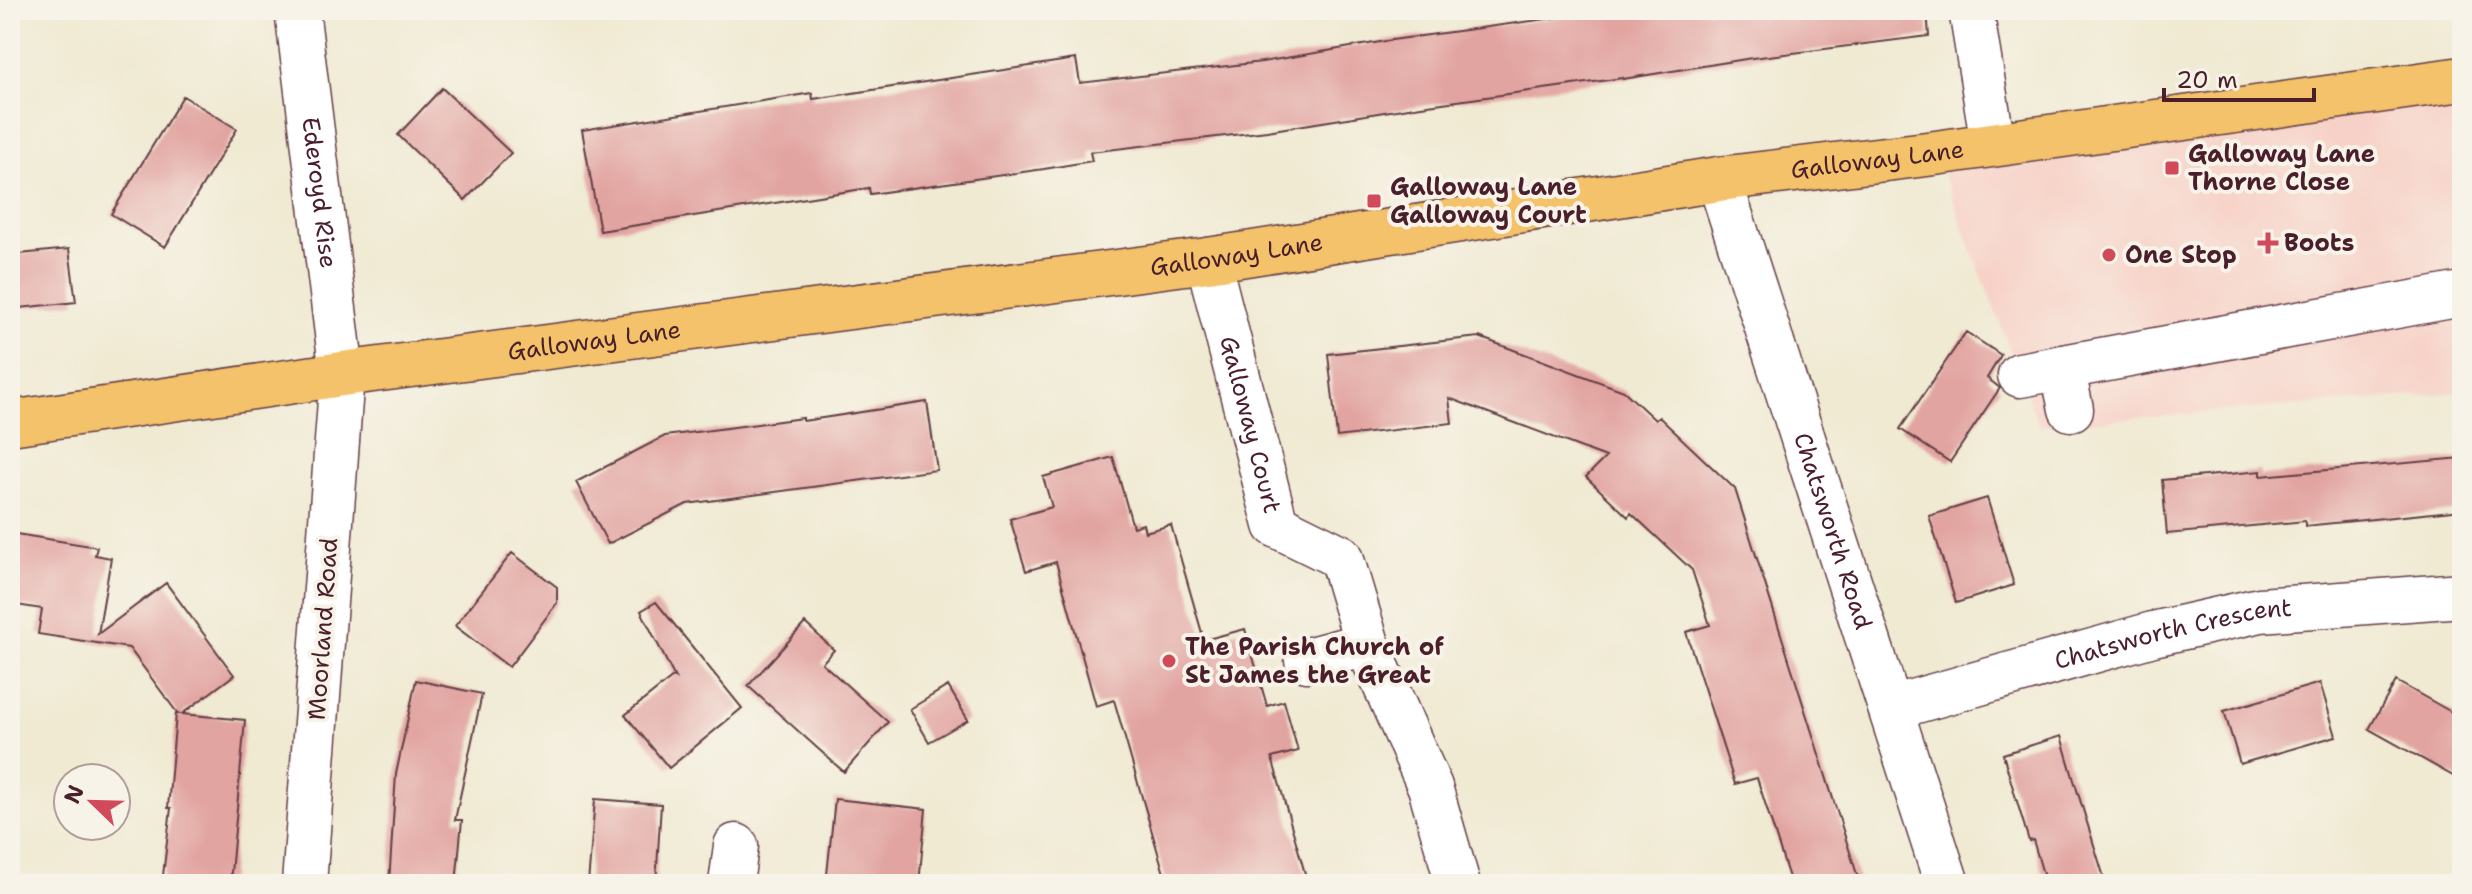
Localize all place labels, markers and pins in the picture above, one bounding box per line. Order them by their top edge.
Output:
place label: Galloway Lane Thorne Close [2188,138,2375,198]
marker: Galloway Lane Thorne Close [2163,159,2181,177]
place label: Galloway Lane Galloway Court [1390,171,1587,231]
marker: Galloway Lane Galloway Court [1365,192,1383,210]
place label: Boots [2284,227,2354,259]
marker: Boots [2259,234,2277,252]
place label: One Stop [2125,239,2237,271]
marker: One Stop [2100,246,2118,264]
place label: The Parish Church of St James the Great [1185,631,1444,691]
marker: The Parish Church of St James the Great [1160,652,1178,670]

